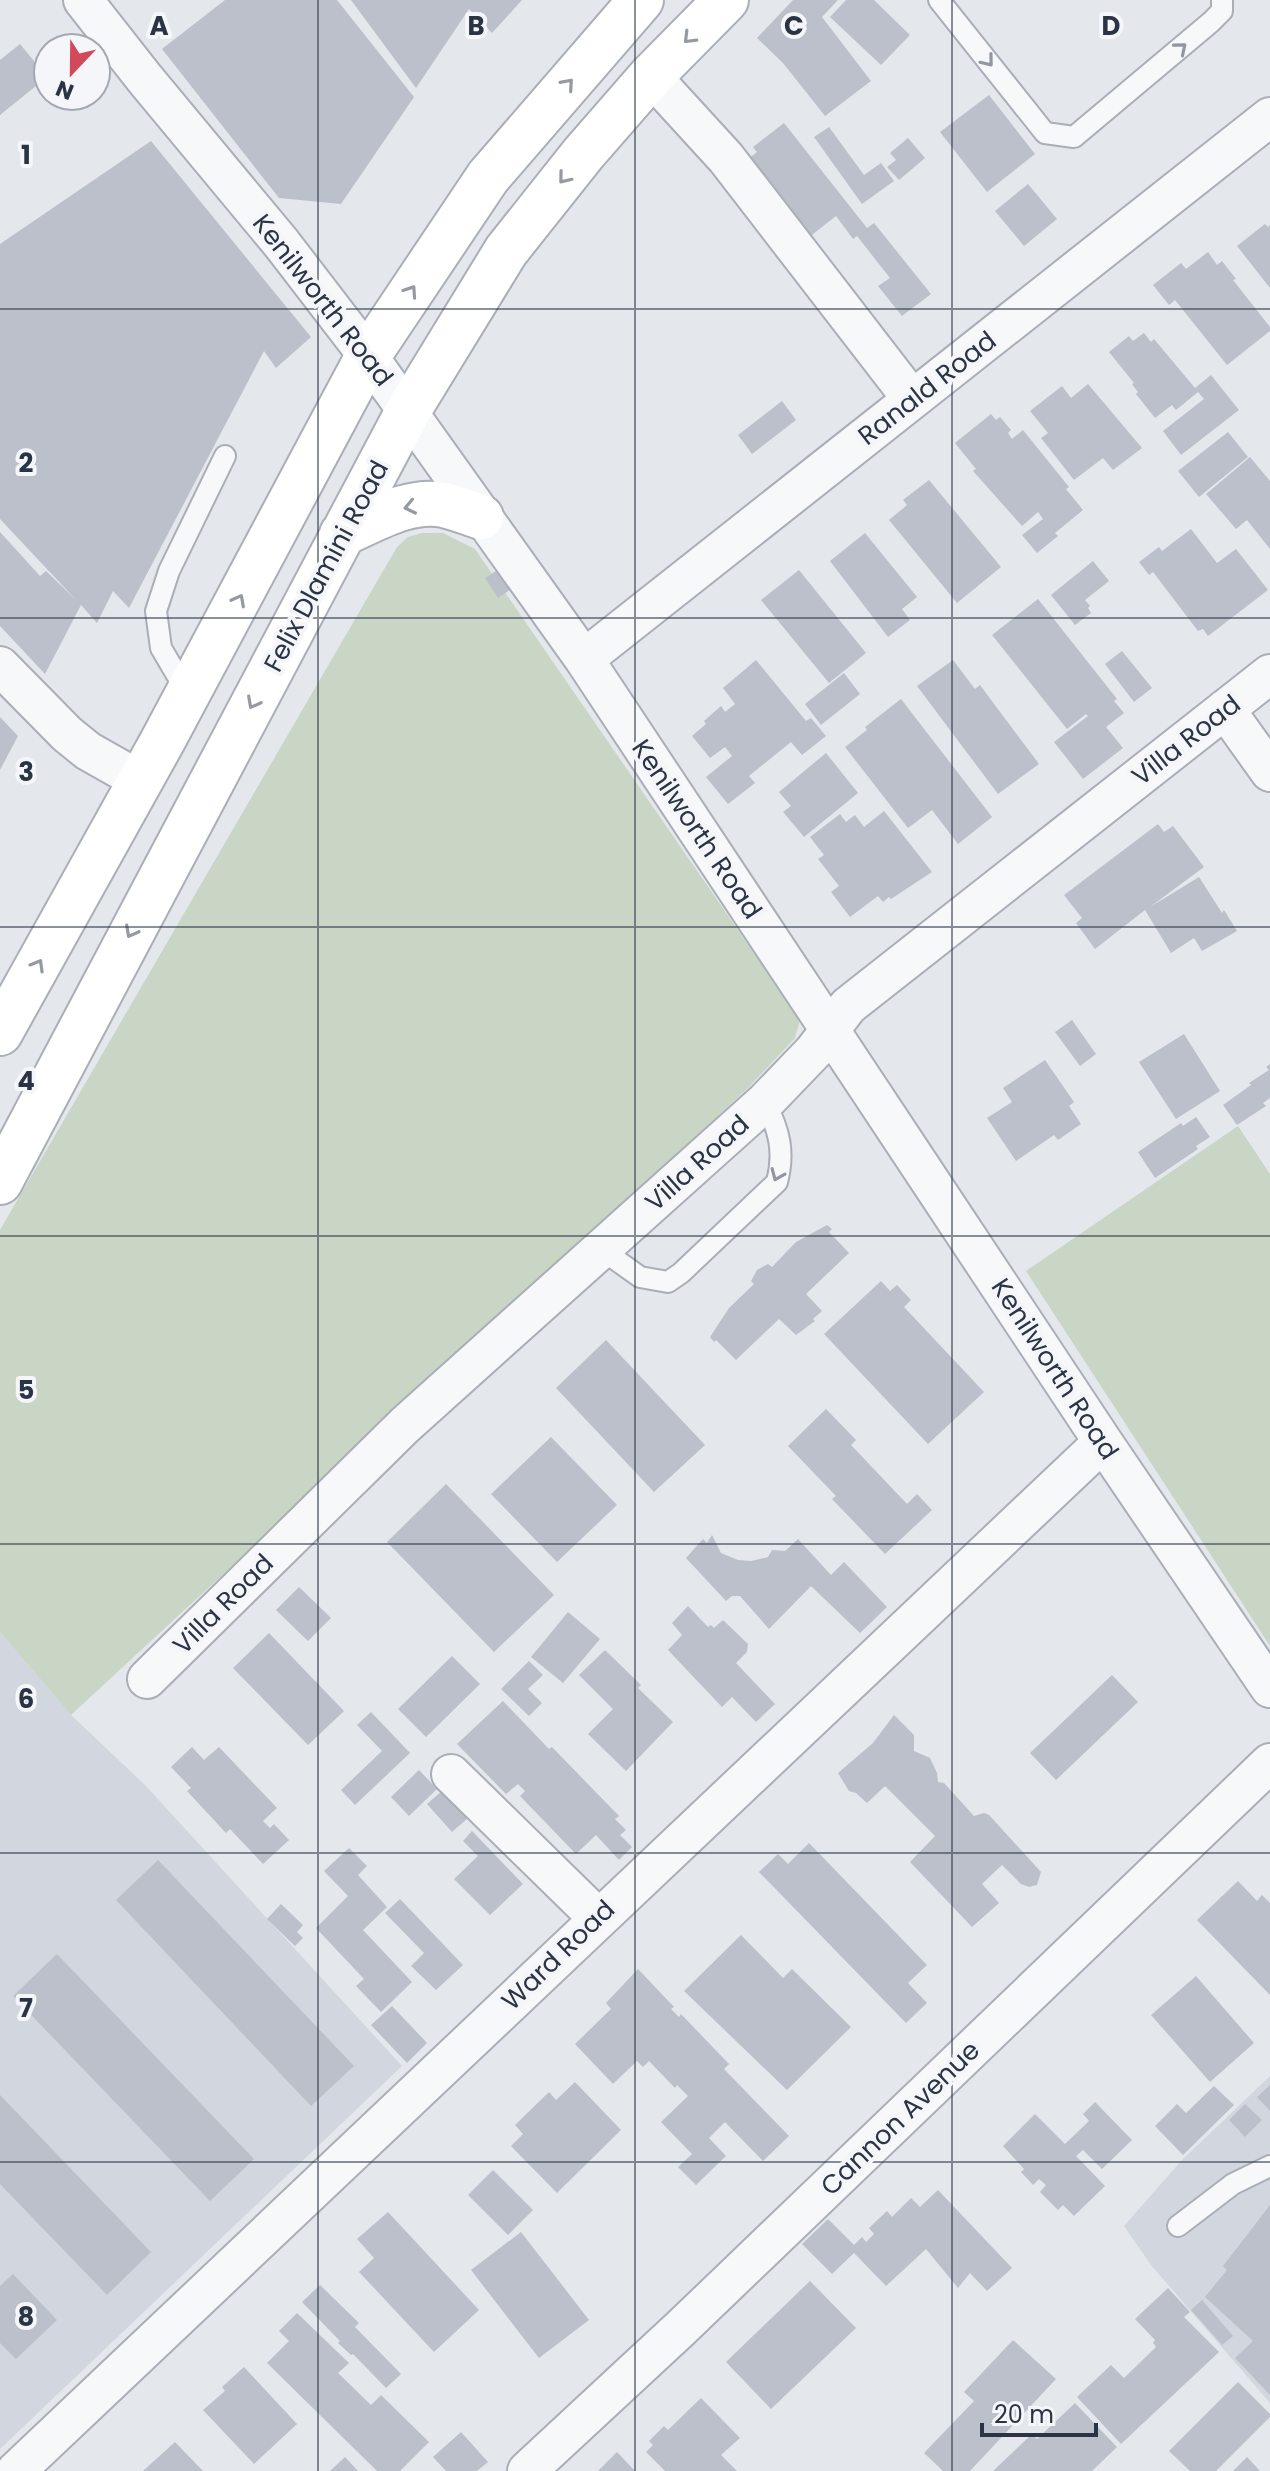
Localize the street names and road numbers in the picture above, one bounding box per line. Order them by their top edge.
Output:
street label: Kenilworth Road [244,206,402,394]
street label: Ranald Road [850,323,1004,453]
street label: Felix Dlamini Road [255,454,397,678]
street label: Villa Road [1124,686,1248,794]
street label: Kenilworth Road [624,732,770,926]
street label: Villa Road [637,1107,757,1219]
street label: Kenilworth Road [983,1271,1127,1467]
street label: Villa Road [165,1546,281,1662]
street label: Ward Road [493,1892,623,2018]
street label: Cannon Avenue [812,2033,988,2203]

